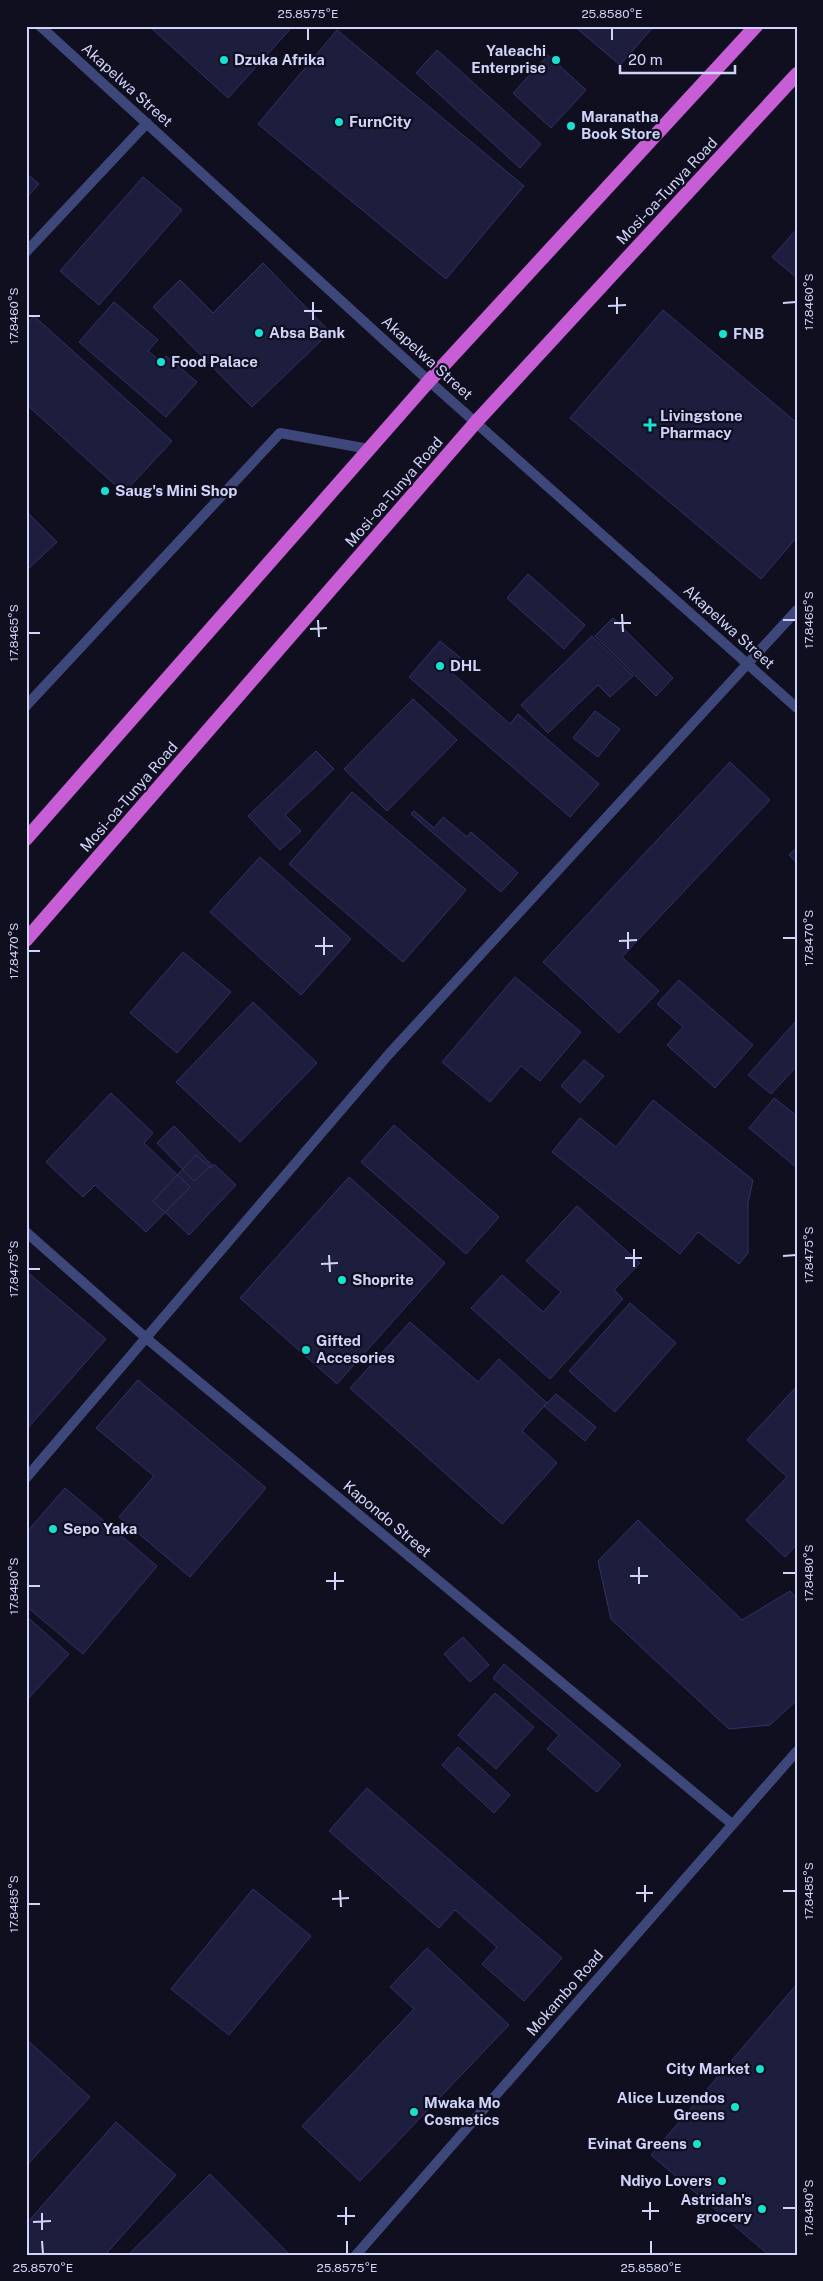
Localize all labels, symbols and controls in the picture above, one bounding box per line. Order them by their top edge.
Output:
text: 25.8575°E [278,7,338,21]
text: 25.8580°E [581,7,643,21]
street label: Akapelwa Street [78,39,176,130]
place label: Yaleachi Enterprise [471,42,546,76]
scale bar [620,42,736,74]
place label: Dzuka Afrika [234,51,325,68]
text: 20 m [628,51,663,68]
marker: Dzuka Afrika [218,54,230,66]
marker: Yaleachi Enterprise [550,54,562,66]
place label: Maranatha Book Store [581,108,660,142]
place label: FurnCity [349,113,412,130]
marker: FurnCity [333,116,345,128]
marker: Maranatha Book Store [565,120,577,132]
street label: Mosi-oa-Tunya Road [613,134,720,248]
text: 17.8460°S [802,274,816,330]
text: 17.8460°S [7,288,21,344]
street label: Akapelwa Street [378,312,476,403]
place label: Absa Bank [269,324,345,341]
place label: FNB [733,325,764,342]
marker: Absa Bank [253,327,265,339]
marker: FNB [717,328,729,340]
place label: Food Palace [171,353,258,370]
marker: Food Palace [155,356,167,368]
place label: Livingstone Pharmacy [660,407,743,441]
marker: Livingstone Pharmacy [644,419,656,431]
street label: Mosi-oa-Tunya Road [341,433,446,550]
place label: Saug's Mini Shop [115,482,237,499]
marker: Saug's Mini Shop [99,485,111,497]
street label: Akapelwa Street [680,581,778,672]
text: 17.8465°S [802,591,816,649]
text: 17.8465°S [7,604,21,662]
place label: DHL [450,657,481,674]
marker: DHL [434,660,446,672]
street label: Mosi-oa-Tunya Road [76,738,181,855]
text: 17.8470°S [802,910,816,966]
text: 17.8470°S [7,923,21,979]
text: 17.8475°S [802,1226,816,1284]
text: 17.8475°S [7,1240,21,1298]
place label: Shoprite [352,1271,414,1288]
marker: Shoprite [336,1274,348,1286]
place label: Gifted Accesories [316,1332,395,1366]
marker: Gifted Accesories [300,1344,312,1356]
street label: Kapondo Street [340,1477,435,1560]
place label: Sepo Yaka [63,1520,137,1537]
marker: Sepo Yaka [47,1523,59,1535]
text: 17.8480°S [802,1544,816,1602]
text: 17.8480°S [7,1557,21,1615]
text: 17.8485°S [802,1862,816,1920]
text: 17.8485°S [7,1875,21,1933]
street label: Mokambo Road [523,1946,606,2039]
place label: City Market [666,2060,750,2077]
marker: City Market [754,2063,766,2075]
place label: Alice Luzendos Greens [617,2089,725,2123]
place label: Mwaka Mo Cosmetics [424,2094,501,2128]
marker: Alice Luzendos Greens [729,2101,741,2113]
marker: Mwaka Mo Cosmetics [408,2106,420,2118]
place label: Evinat Greens [588,2135,687,2152]
marker: Evinat Greens [691,2138,703,2150]
place label: Ndiyo Lovers [620,2172,712,2189]
marker: Ndiyo Lovers [716,2175,728,2187]
text: 17.8490°S [802,2180,816,2237]
place label: Astridah's grocery [680,2191,753,2225]
marker: Astridah's grocery [756,2203,768,2215]
text: 25.8570°E [13,2261,73,2275]
text: 25.8575°E [317,2261,377,2275]
text: 25.8580°E [620,2261,682,2275]

